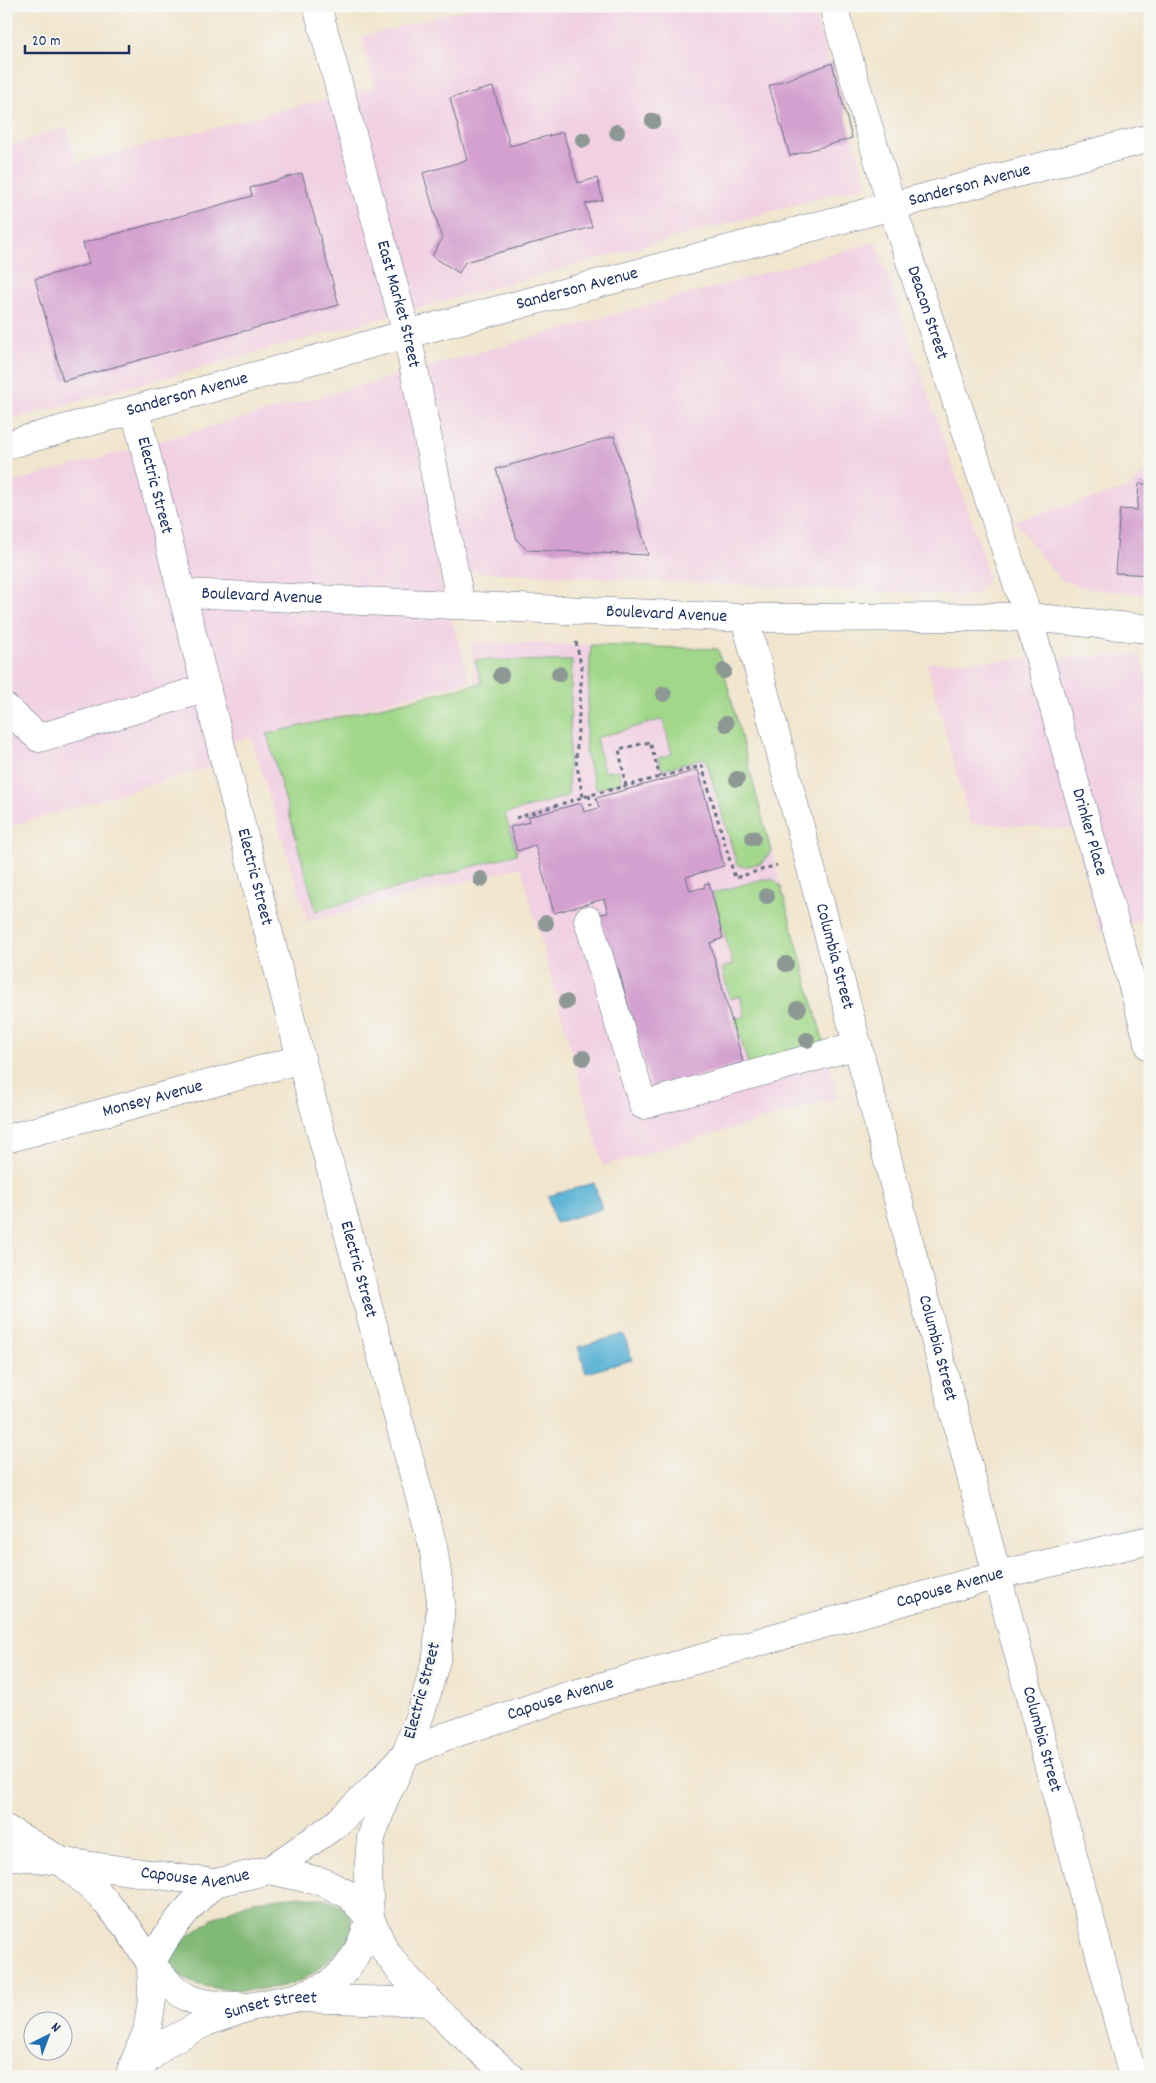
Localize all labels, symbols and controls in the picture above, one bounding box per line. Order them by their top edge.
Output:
scale bar [25,22,129,54]
text: 20 m [32,31,60,53]
street label: Sanderson Avenue [906,158,1033,214]
street label: East Market Street [369,238,426,370]
street label: Sanderson Avenue [513,261,641,317]
street label: Deacon Street [900,263,954,363]
street label: Sanderson Avenue [124,366,251,424]
street label: Electric Street [130,434,179,537]
street label: Boulevard Avenue [201,581,323,612]
street label: Boulevard Avenue [605,599,728,630]
street label: Drinker Place [1065,785,1113,879]
street label: Electric Street [230,826,279,929]
street label: Columbia Street [808,901,860,1013]
street label: Monsey Avenue [100,1074,206,1125]
street label: Electric Street [333,1218,383,1321]
street label: Columbia Street [911,1292,963,1404]
street label: Capouse Avenue [894,1561,1006,1615]
street label: Electric Street [398,1639,448,1742]
street label: Capouse Avenue [504,1671,617,1728]
street label: Columbia Street [1015,1684,1068,1796]
street label: Capouse Avenue [139,1860,252,1896]
street label: Sunset Street [221,1986,318,2027]
north arrow [22,2010,72,2060]
text: N [46,2018,65,2038]

